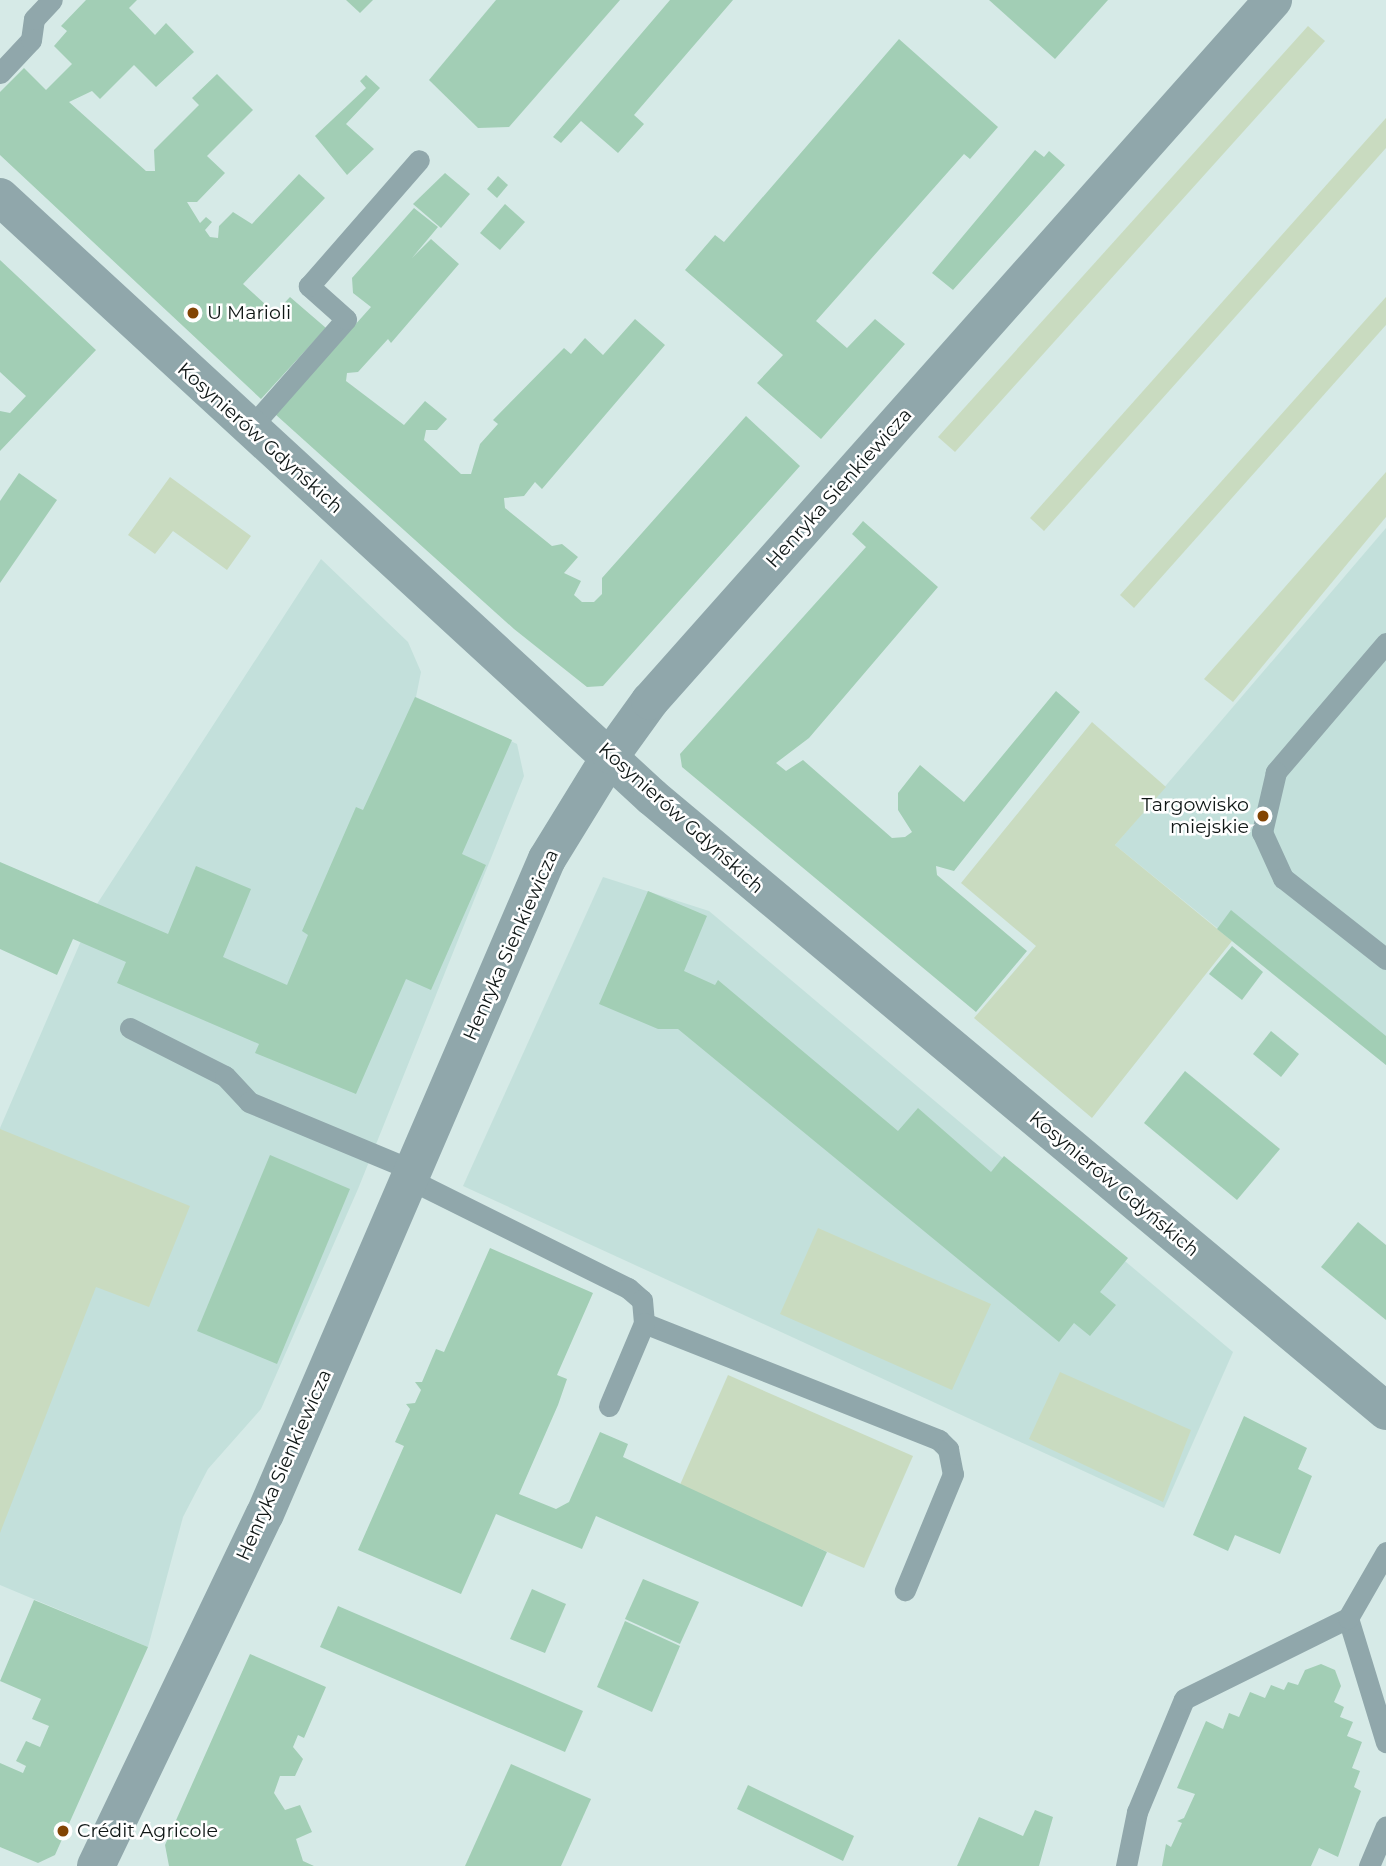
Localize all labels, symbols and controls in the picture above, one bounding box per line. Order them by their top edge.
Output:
place label: U Marioli [207,302,291,324]
marker: U Marioli [185,305,201,321]
street label: Kosynierów Gdyńskich [173,358,347,518]
street label: Henryka Sienkiewicza [761,403,917,573]
street label: Kosynierów Gdyńskich [594,738,768,898]
place label: Targowisko miejskie [1141,794,1249,838]
marker: Targowisko miejskie [1255,808,1271,824]
street label: Henryka Sienkiewicza [458,846,564,1044]
street label: Kosynierów Gdyńskich [1025,1106,1203,1262]
street label: Henryka Sienkiewicza [231,1366,337,1564]
place label: Crédit Agricole [77,1820,218,1842]
marker: Crédit Agricole [55,1823,71,1839]

